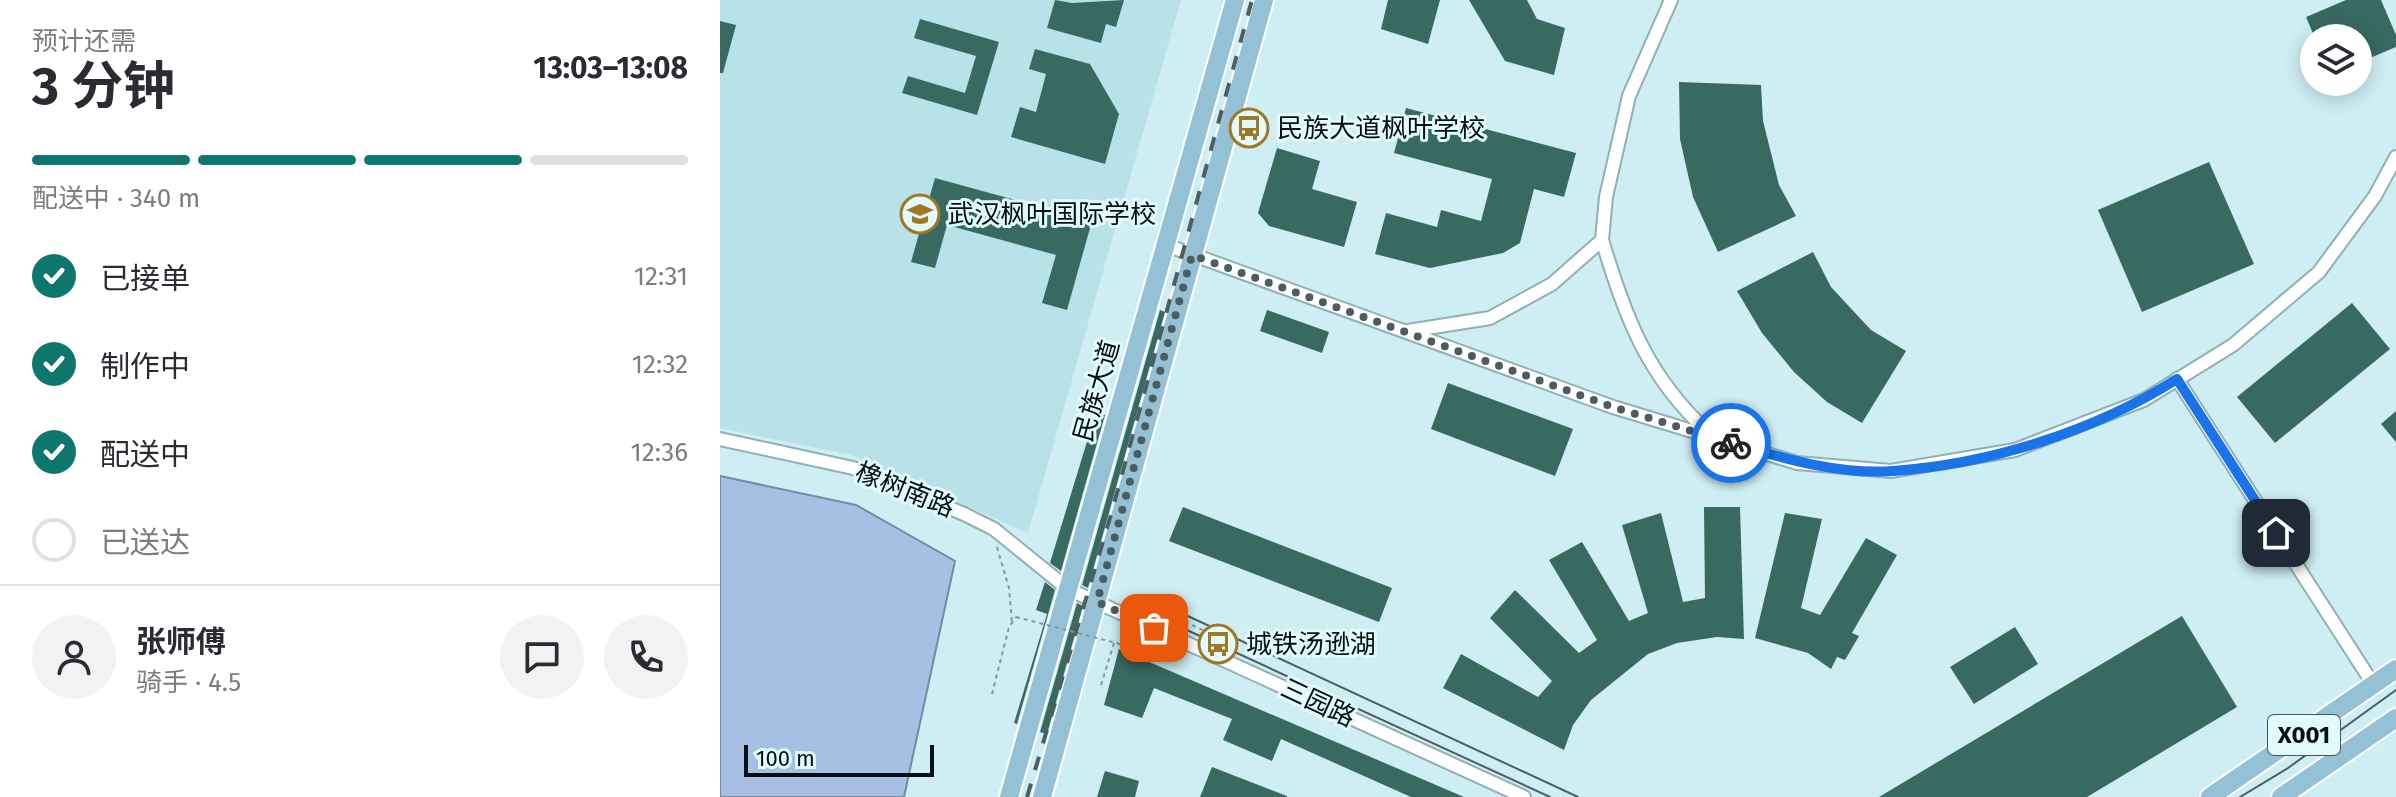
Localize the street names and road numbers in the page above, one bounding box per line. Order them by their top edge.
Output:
street label: 民族大道 [1068,337,1126,445]
street label: 橡树南路 [851,456,959,524]
street label: 三园路 [1276,672,1360,734]
road number: X001 [2268,715,2340,755]

